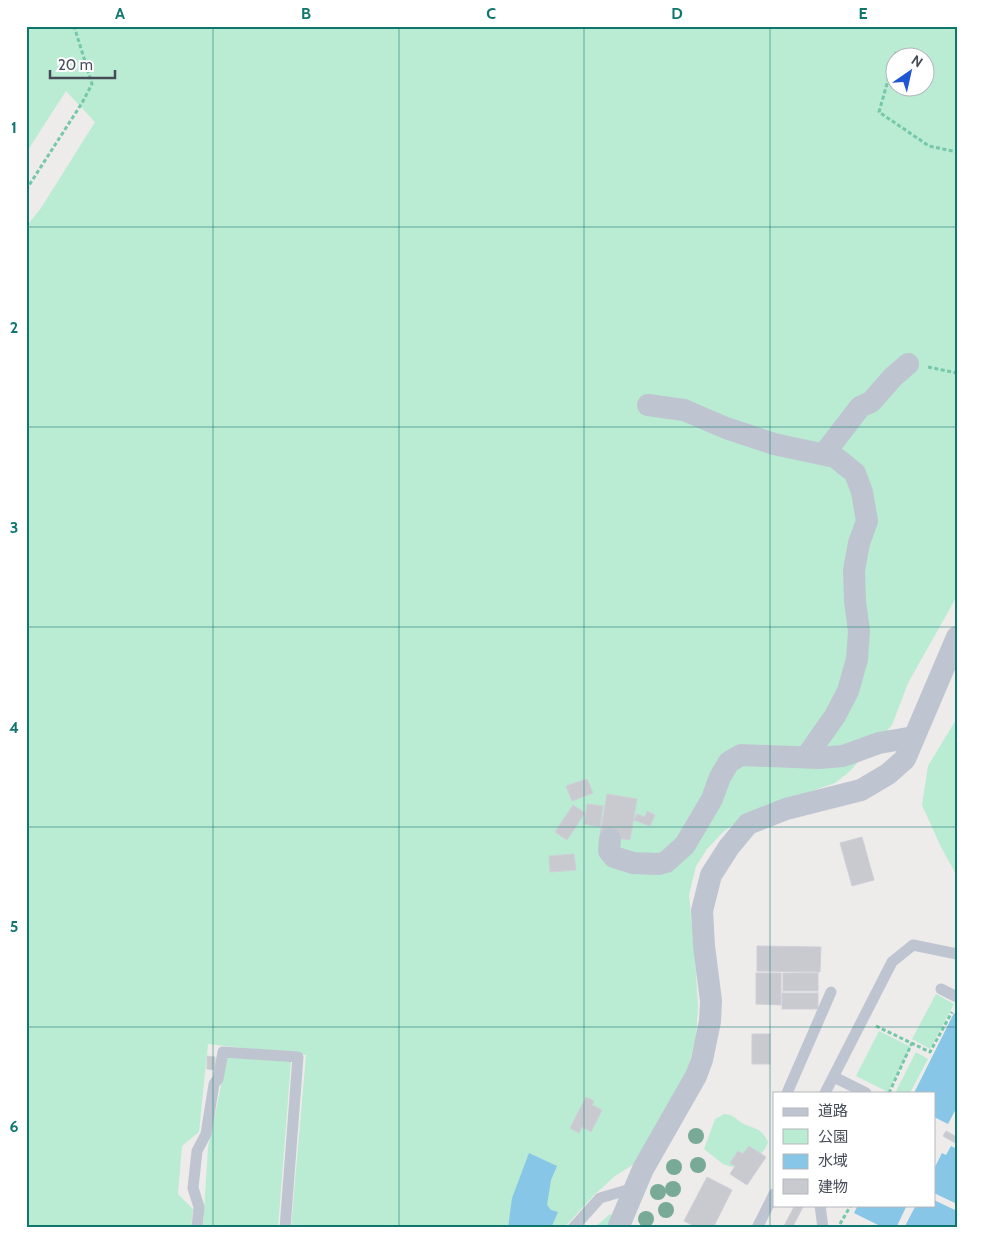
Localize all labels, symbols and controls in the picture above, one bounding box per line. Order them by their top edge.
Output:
text: A [115,4,125,23]
text: B [301,4,311,23]
text: C [486,4,496,23]
text: D [671,4,683,23]
text: E [858,4,868,23]
scale bar [50,48,115,80]
north arrow [886,48,936,98]
text: N [908,51,926,71]
text: 20 m [58,56,93,74]
text: 1 [11,118,17,137]
text: 2 [10,318,18,337]
text: 3 [10,518,18,537]
text: 4 [9,718,19,737]
text: 5 [10,917,18,936]
legend [773,1092,936,1206]
text: 道路 [818,1102,848,1120]
text: 6 [10,1117,19,1136]
text: 公園 [818,1128,848,1146]
text: 水域 [818,1152,848,1170]
text: 建物 [818,1178,848,1196]

